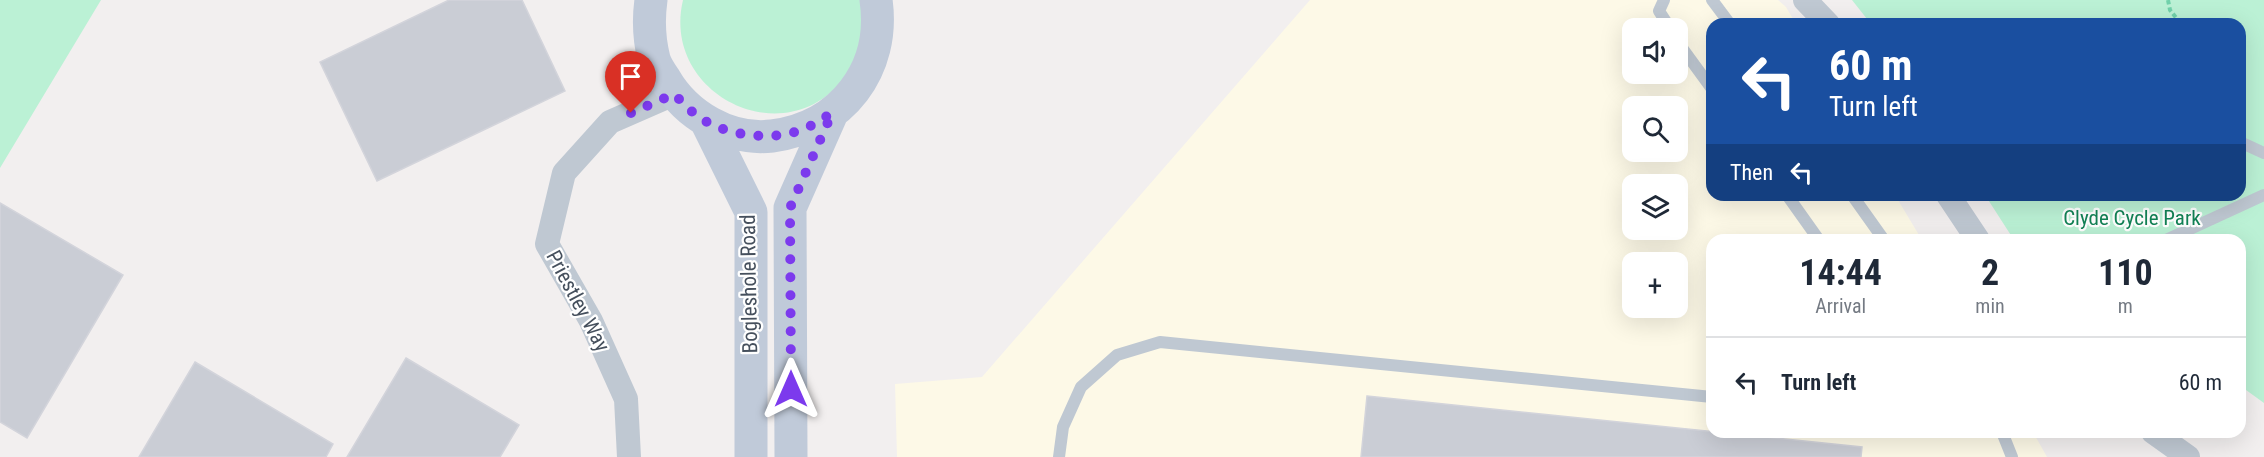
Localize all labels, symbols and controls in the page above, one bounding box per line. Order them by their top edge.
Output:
map controls [1622,18,1688,318]
button: sound [1622,18,1688,84]
text: 60 m [1829,41,1912,90]
icon: left [1730,42,1808,120]
pin [605,51,656,113]
icon: arrive [614,60,647,93]
text: Turn left [1829,91,1918,123]
button: search [1622,96,1688,162]
icon: left [1785,156,1818,189]
text: Then [1730,160,1773,185]
button: layers [1622,174,1688,240]
park label: Clyde Cycle Park [2063,206,2201,230]
street label: Bogleshole Road [736,214,762,354]
street label: Priestley Way [541,246,615,356]
button: + [1622,252,1688,318]
text: 14:44 [1799,252,1882,294]
text: 2 [1981,252,1999,294]
text: 110 [2098,252,2153,294]
text: Arrival [1815,294,1866,318]
text: min [1975,294,2005,318]
text: m [2118,294,2133,318]
position arrow [759,357,823,421]
icon: left [1730,366,1763,399]
text: Turn left [1781,370,1856,395]
text: 60 m [2179,370,2222,395]

